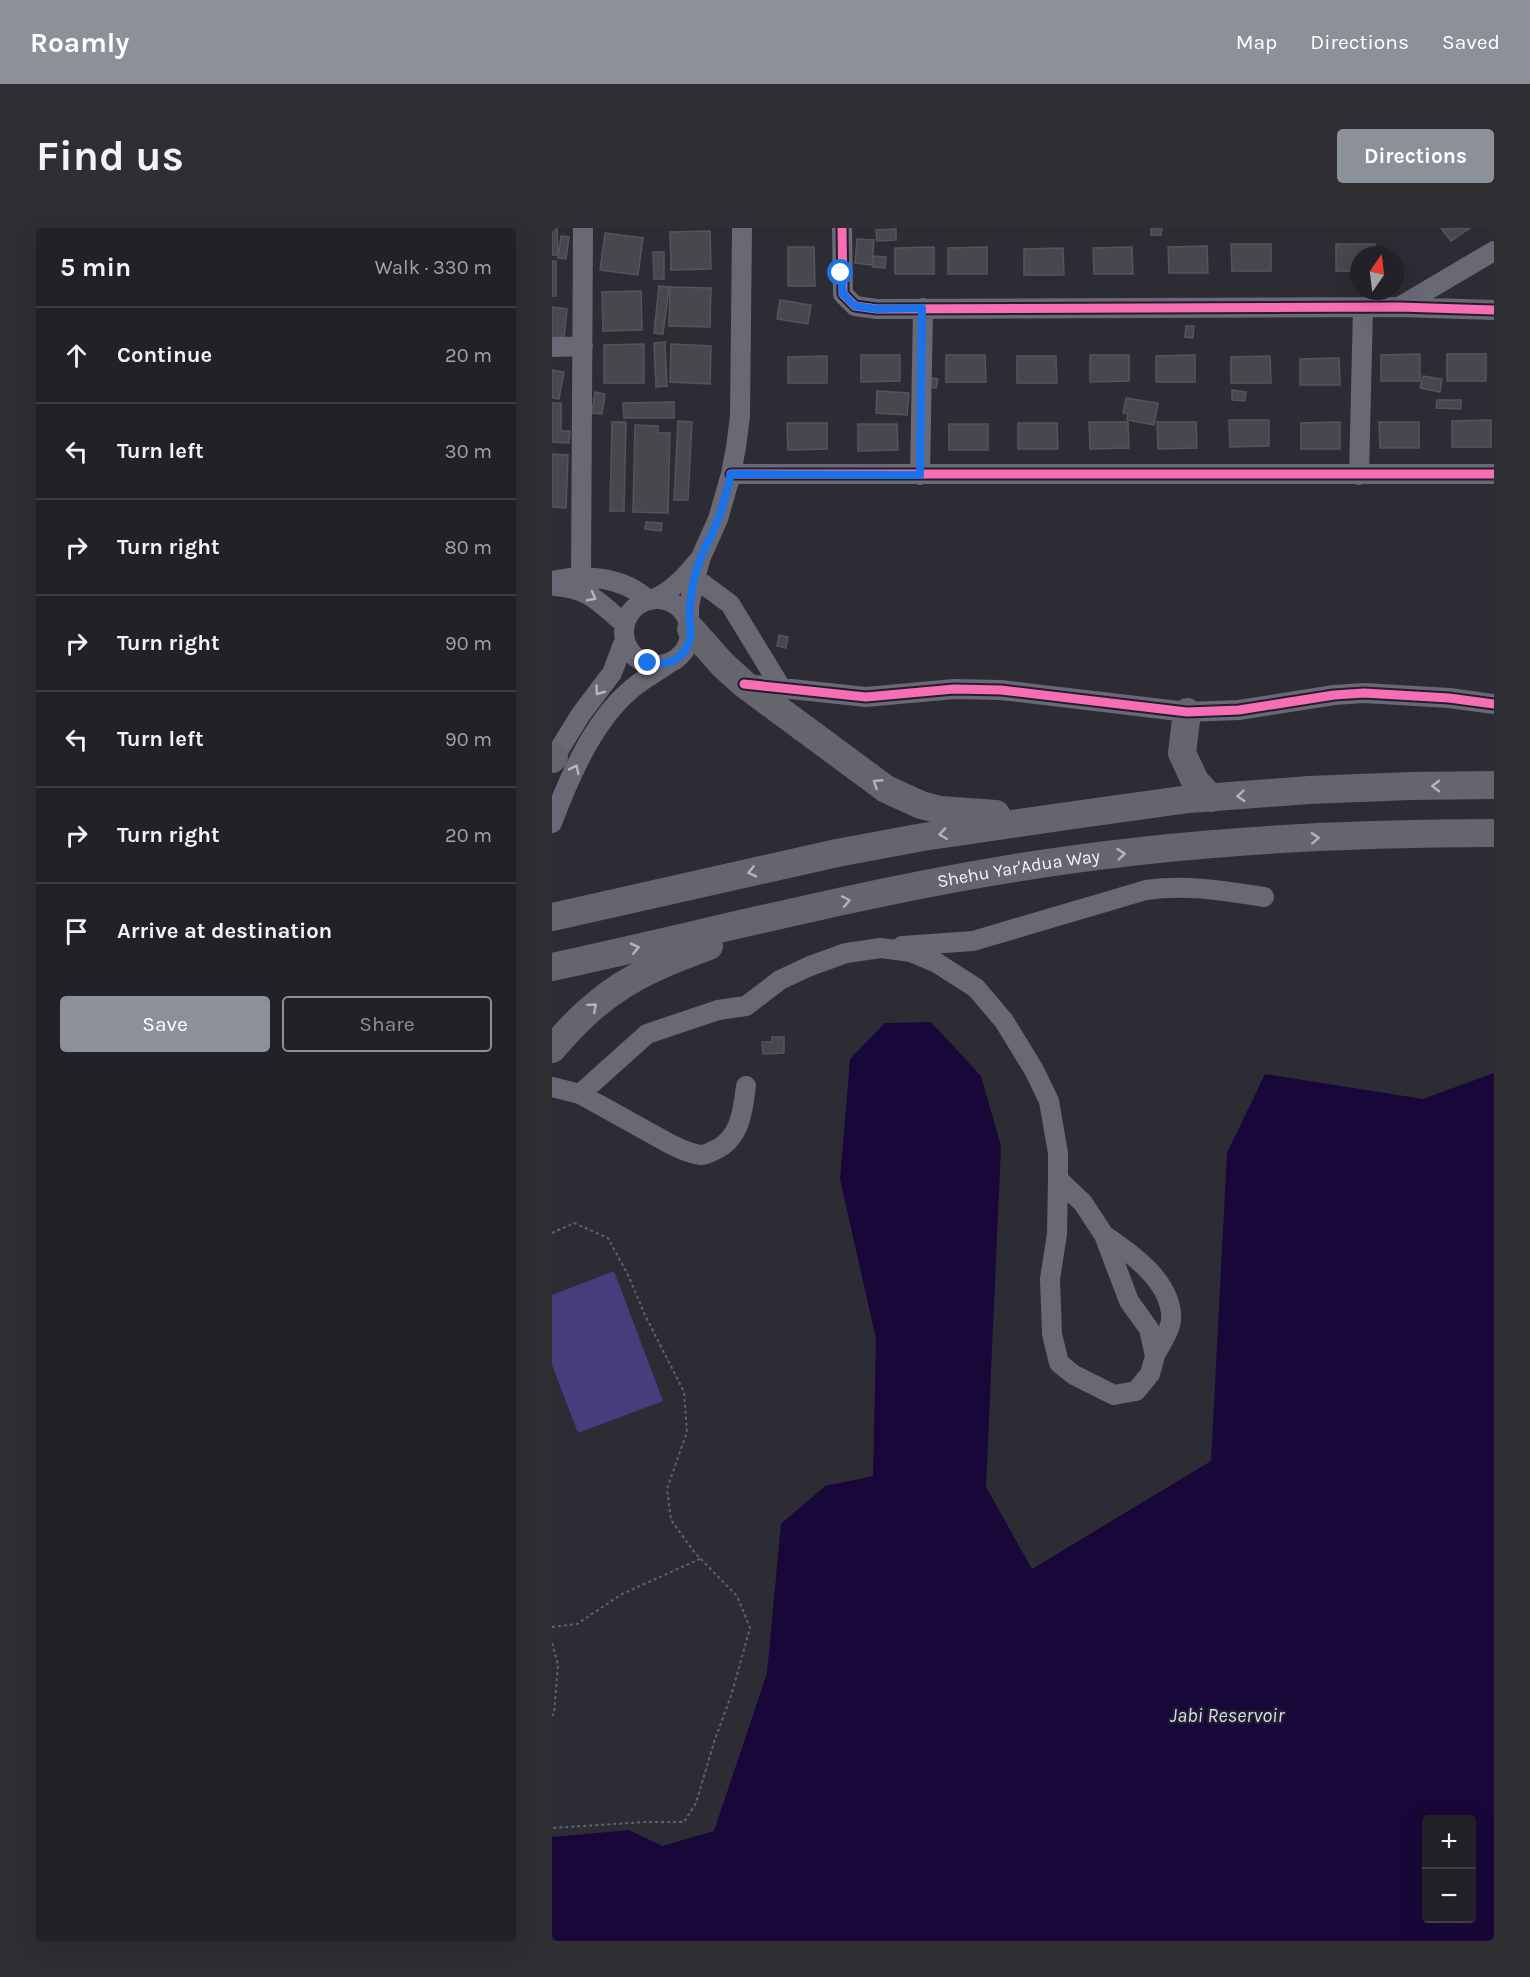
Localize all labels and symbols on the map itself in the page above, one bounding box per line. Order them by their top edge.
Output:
north arrow [1350,246,1404,300]
route start [827,259,853,285]
one-way arrow [586,590,597,601]
route end [634,649,660,675]
one-way arrow [595,684,606,695]
one-way arrow [567,764,579,775]
one-way arrow [873,779,883,791]
one-way arrow [1431,780,1440,792]
one-way arrow [1236,789,1245,802]
one-way arrow [939,827,948,839]
one-way arrow [1310,831,1319,844]
street label: Shehu Yar'Adua Way [935,845,1102,893]
one-way arrow [1116,848,1125,861]
one-way arrow [747,865,757,878]
one-way arrow [840,895,850,908]
one-way arrow [630,942,640,955]
one-way arrow [586,1003,597,1014]
water label: Jabi Reservoir [1170,1704,1285,1727]

